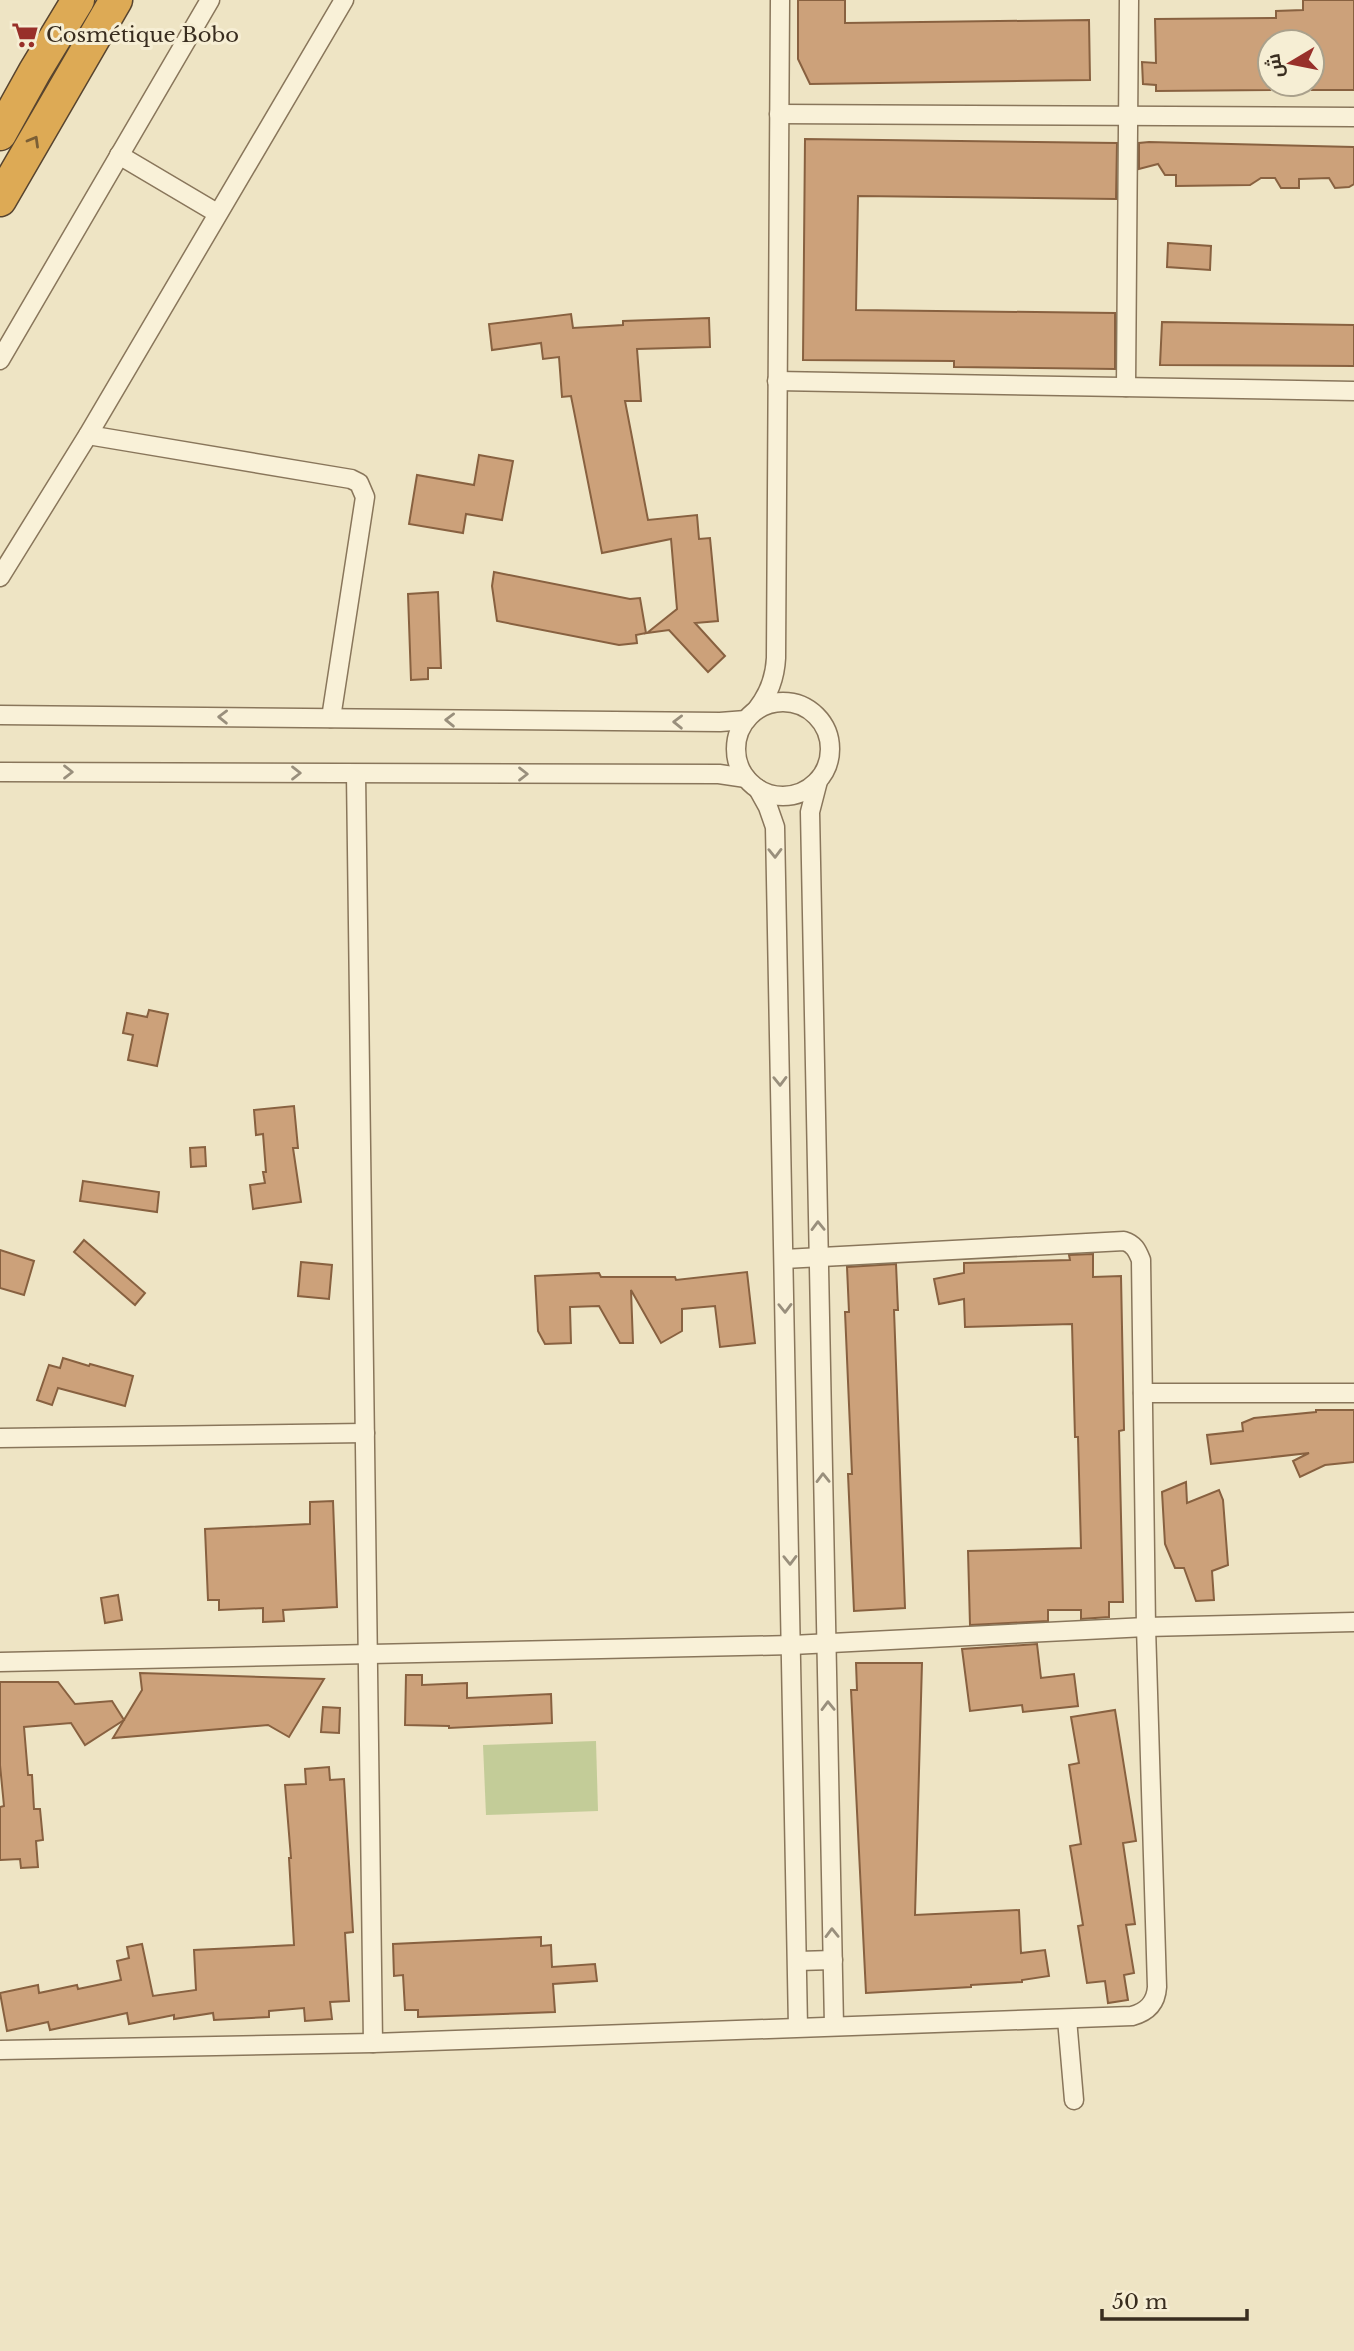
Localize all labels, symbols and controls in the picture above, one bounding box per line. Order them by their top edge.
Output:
supermarket icon: Cosmétique Bobo [10,20,40,50]
place label: Cosmétique Bobo [46,22,239,48]
north arrow [1256,28,1326,98]
text: ش [1261,52,1288,80]
one-way arrow [26,135,39,148]
one-way arrow [217,709,227,725]
one-way arrow [444,712,455,727]
one-way arrow [672,714,682,730]
one-way arrow [63,765,74,780]
one-way arrow [290,766,301,781]
one-way arrow [518,766,529,782]
one-way arrow [767,849,783,859]
one-way arrow [772,1076,788,1087]
one-way arrow [811,1220,826,1231]
one-way arrow [777,1303,792,1314]
one-way arrow [816,1472,831,1483]
one-way arrow [782,1555,798,1566]
one-way arrow [820,1700,835,1711]
one-way arrow [824,1927,840,1938]
scale bar [1102,2278,1247,2322]
text: 50 m [1112,2289,1168,2315]

